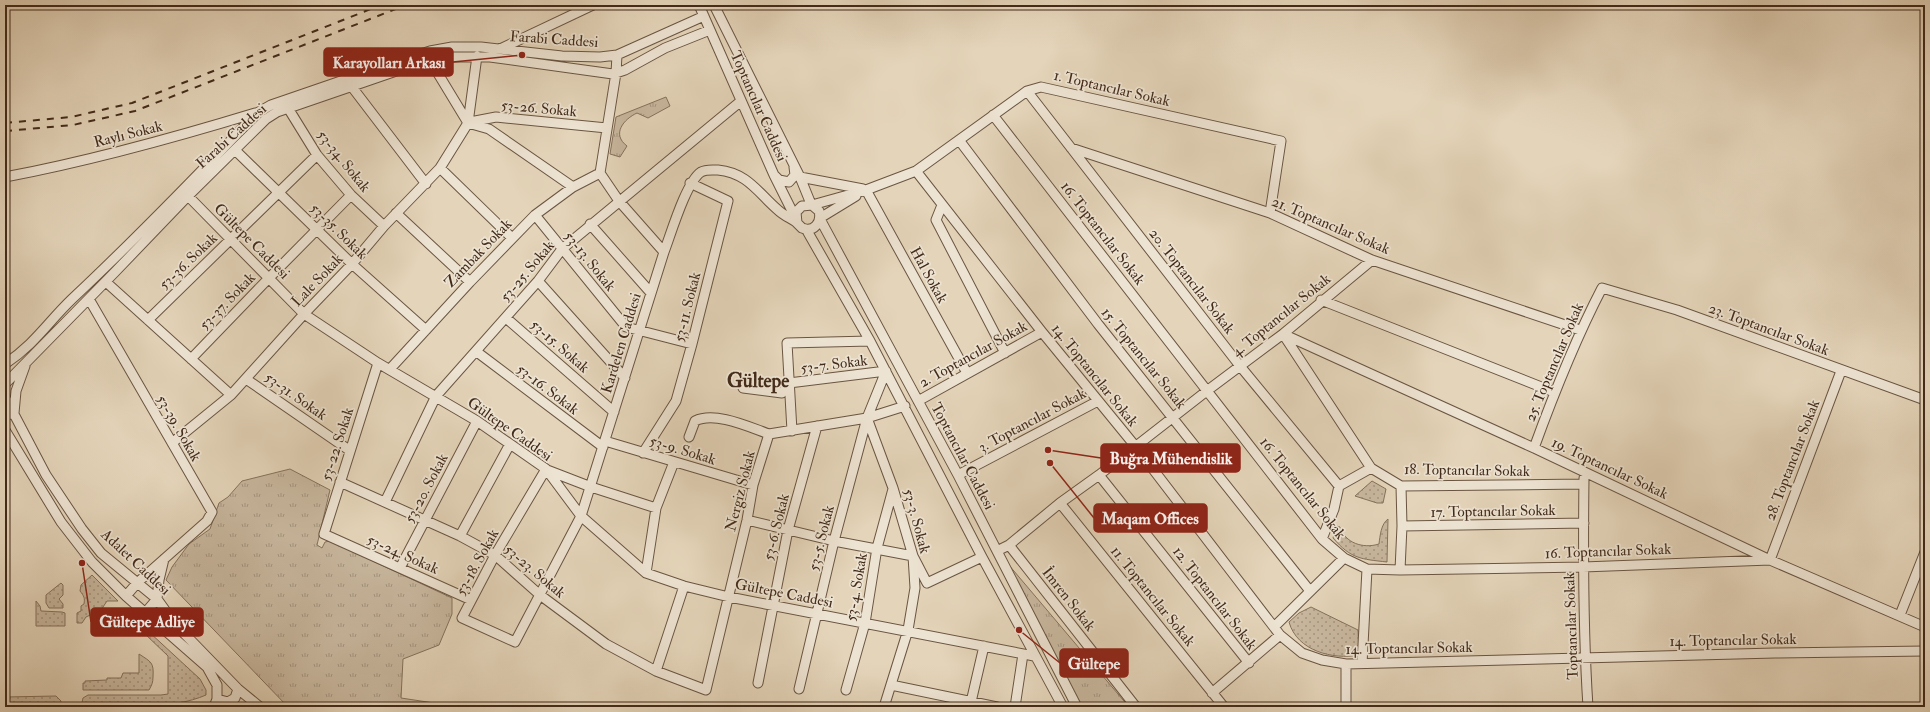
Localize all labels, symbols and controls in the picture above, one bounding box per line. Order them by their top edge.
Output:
street label: Farabi Caddesi [509,27,599,52]
callout: Karayolları Arkası [324,48,453,76]
street label: Toptancılar Caddesi [725,48,791,165]
text: Karayolları Arkası [333,53,446,74]
street label: 1. Toptancılar Sokak [1052,66,1172,112]
street label: 53-26. Sokak [500,96,578,121]
street label: Farabi Caddesi [192,100,271,173]
street label: Raylı Sokak [92,117,164,152]
street label: 53-34. Sokak [313,126,375,196]
street label: 16. Toptancılar Sokak [1055,178,1149,290]
street label: 21. Toptancılar Sokak [1269,192,1393,260]
street label: Gültepe Caddesi [209,199,294,284]
street label: 53-35. Sokak [306,199,371,263]
street label: Zambak Sokak [441,215,516,292]
street label: 20. Toptancılar Sokak [1144,225,1239,339]
street label: 53-13. Sokak [560,227,620,295]
street label: 53-36. Sokak [155,229,222,294]
street label: 53-25. Sokak [496,237,559,306]
street label: Hal Sokak [905,244,952,307]
street label: Lale Sokak [288,250,347,311]
street label: 53-37. Sokak [195,268,260,334]
street label: 53-11. Sokak [670,270,705,344]
street label: 4. Toptancılar Sokak [1228,270,1335,362]
street label: Kardelen Caddesi [597,291,646,396]
street label: 23. Toptancılar Sokak [1706,299,1832,361]
street label: 25. Toptancılar Sokak [1521,300,1589,425]
street label: 15. Toptancılar Sokak [1096,304,1190,414]
street label: 53-15. Sokak [526,315,593,377]
street label: 2. Toptancılar Sokak [916,317,1031,393]
street label: 14. Toptancılar Sokak [1046,320,1142,431]
street label: 53-7. Sokak [800,351,869,378]
street label: 53-16. Sokak [513,360,583,419]
street label: 53-31. Sokak [261,368,331,425]
district label: Gültepe [727,369,789,394]
street label: 3. Toptancılar Sokak [975,384,1090,458]
street label: 53-39. Sokak [152,391,205,465]
street label: Gültepe Caddesi [463,393,556,467]
street label: 28. Toptancılar Sokak [1761,397,1825,524]
street label: Toptancılar Caddesi [925,399,999,514]
street label: 53-22. Sokak [317,405,358,483]
street label: 53-9. Sokak [647,431,718,470]
street label: 16. Toptancılar Sokak [1255,433,1350,544]
street label: 19. Toptancılar Sokak [1548,433,1671,505]
callout: Buğra Mühendislik [1101,444,1240,472]
street label: Nergiz Sokak [721,449,760,533]
text: Buğra Mühendislik [1110,449,1233,470]
street label: 53-20. Sokak [400,450,453,526]
street label: 18. Toptancılar Sokak [1404,460,1530,482]
street label: 53-3. Sokak [899,487,934,556]
street label: 53-6. Sokak [759,492,794,563]
street label: 17. Toptancılar Sokak [1430,501,1556,523]
street label: 53-5. Sokak [804,503,839,573]
callout: Maqam Offices [1094,504,1207,532]
text: Maqam Offices [1100,509,1199,530]
street label: Adalet Caddesi [96,525,174,599]
street label: 53-18. Sokak [451,526,503,599]
street label: 53-24. Sokak [364,530,442,579]
street label: 53-23. Sokak [500,540,569,602]
street label: 16. Toptancılar Sokak [1545,540,1672,564]
street label: 11. Toptancılar Sokak [1105,542,1199,651]
street label: 12. Toptancılar Sokak [1167,543,1261,655]
street label: 53-4. Sokak [841,551,872,623]
street label: İmren Sokak [1038,563,1100,635]
street label: Toptancılar Sokak [1560,572,1584,680]
street label: Gültepe Caddesi [733,575,835,613]
callout: Gültepe Adliye [91,608,203,636]
text: Gültepe Adliye [99,612,195,633]
street label: 14. Toptancılar Sokak [1669,630,1797,652]
street label: 14. Toptancılar Sokak [1345,638,1473,660]
callout: Gültepe [1060,649,1128,677]
text: Gültepe [1068,654,1120,675]

